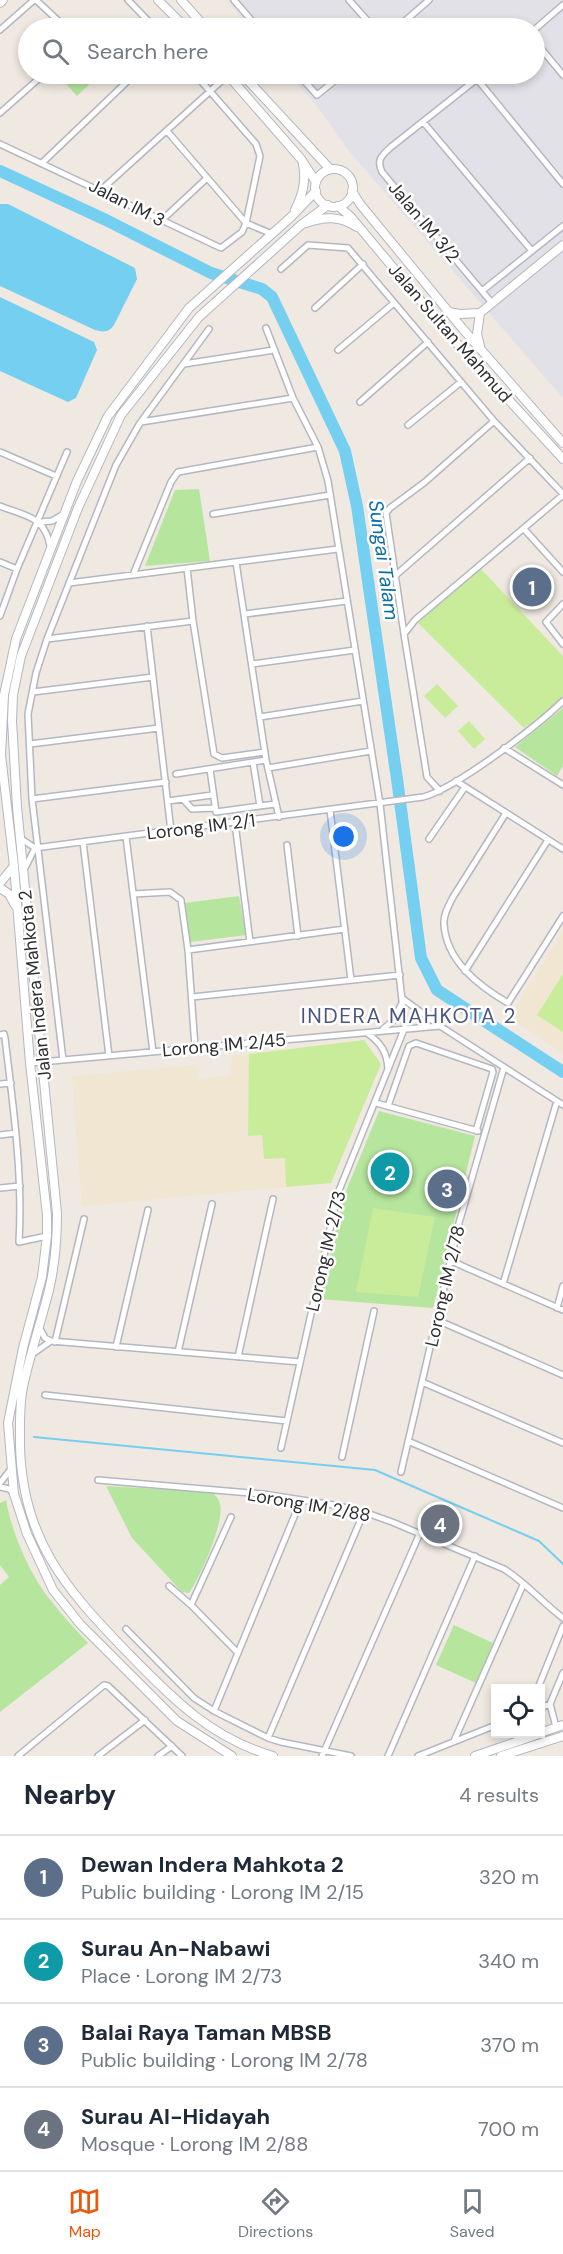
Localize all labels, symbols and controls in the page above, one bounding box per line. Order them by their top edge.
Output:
search box [18,18,545,84]
icon: search [39,35,72,68]
text: Search here [87,37,208,66]
street label: Jalan IM 3 [85,174,169,232]
street label: Jalan IM 3/2 [383,176,465,268]
street label: Jalan Sultan Mahmud [383,258,517,408]
water label: Sungai Talam [363,498,405,622]
pin: 1 [512,564,552,610]
street label: Lorong IM 2/1 [145,808,257,846]
your location [329,822,358,851]
street label: Jalan Indera Mahkota 2 [13,889,57,1081]
district label: INDERA MAHKOTA 2 [301,1002,517,1030]
street label: Lorong IM 2/45 [161,1028,287,1062]
pin: 2 [370,1150,410,1194]
pin: 3 [428,1166,466,1212]
street label: Lorong IM 2/73 [300,1188,352,1314]
street label: Lorong IM 2/78 [419,1223,471,1349]
street label: Lorong IM 2/88 [245,1482,373,1528]
pin: 4 [420,1502,460,1546]
map controls [491,1684,545,1738]
button: locate [491,1684,545,1738]
text: Nearby [24,1778,116,1812]
text: 4 results [459,1782,539,1808]
text: Dewan Indera Mahkota 2 [81,1850,344,1879]
text: 1 [40,1864,47,1890]
text: 320 m [479,1864,539,1890]
text: Public building · Lorong IM 2/15 [81,1879,364,1905]
text: Surau An-Nabawi [81,1934,271,1963]
text: 2 [38,1948,49,1974]
text: 340 m [478,1948,539,1974]
text: Place · Lorong IM 2/73 [81,1963,282,1989]
text: Balai Raya Taman MBSB [81,2018,332,2047]
text: 3 [37,2032,50,2058]
text: 370 m [480,2032,539,2058]
text: Public building · Lorong IM 2/78 [81,2047,368,2073]
text: Surau Al-Hidayah [81,2102,270,2131]
text: 4 [37,2116,50,2142]
text: 700 m [478,2116,539,2142]
text: Mosque · Lorong IM 2/88 [81,2131,308,2157]
tab: Map [68,2185,101,2242]
tab: Directions [238,2185,313,2242]
tab: Saved [450,2185,495,2242]

